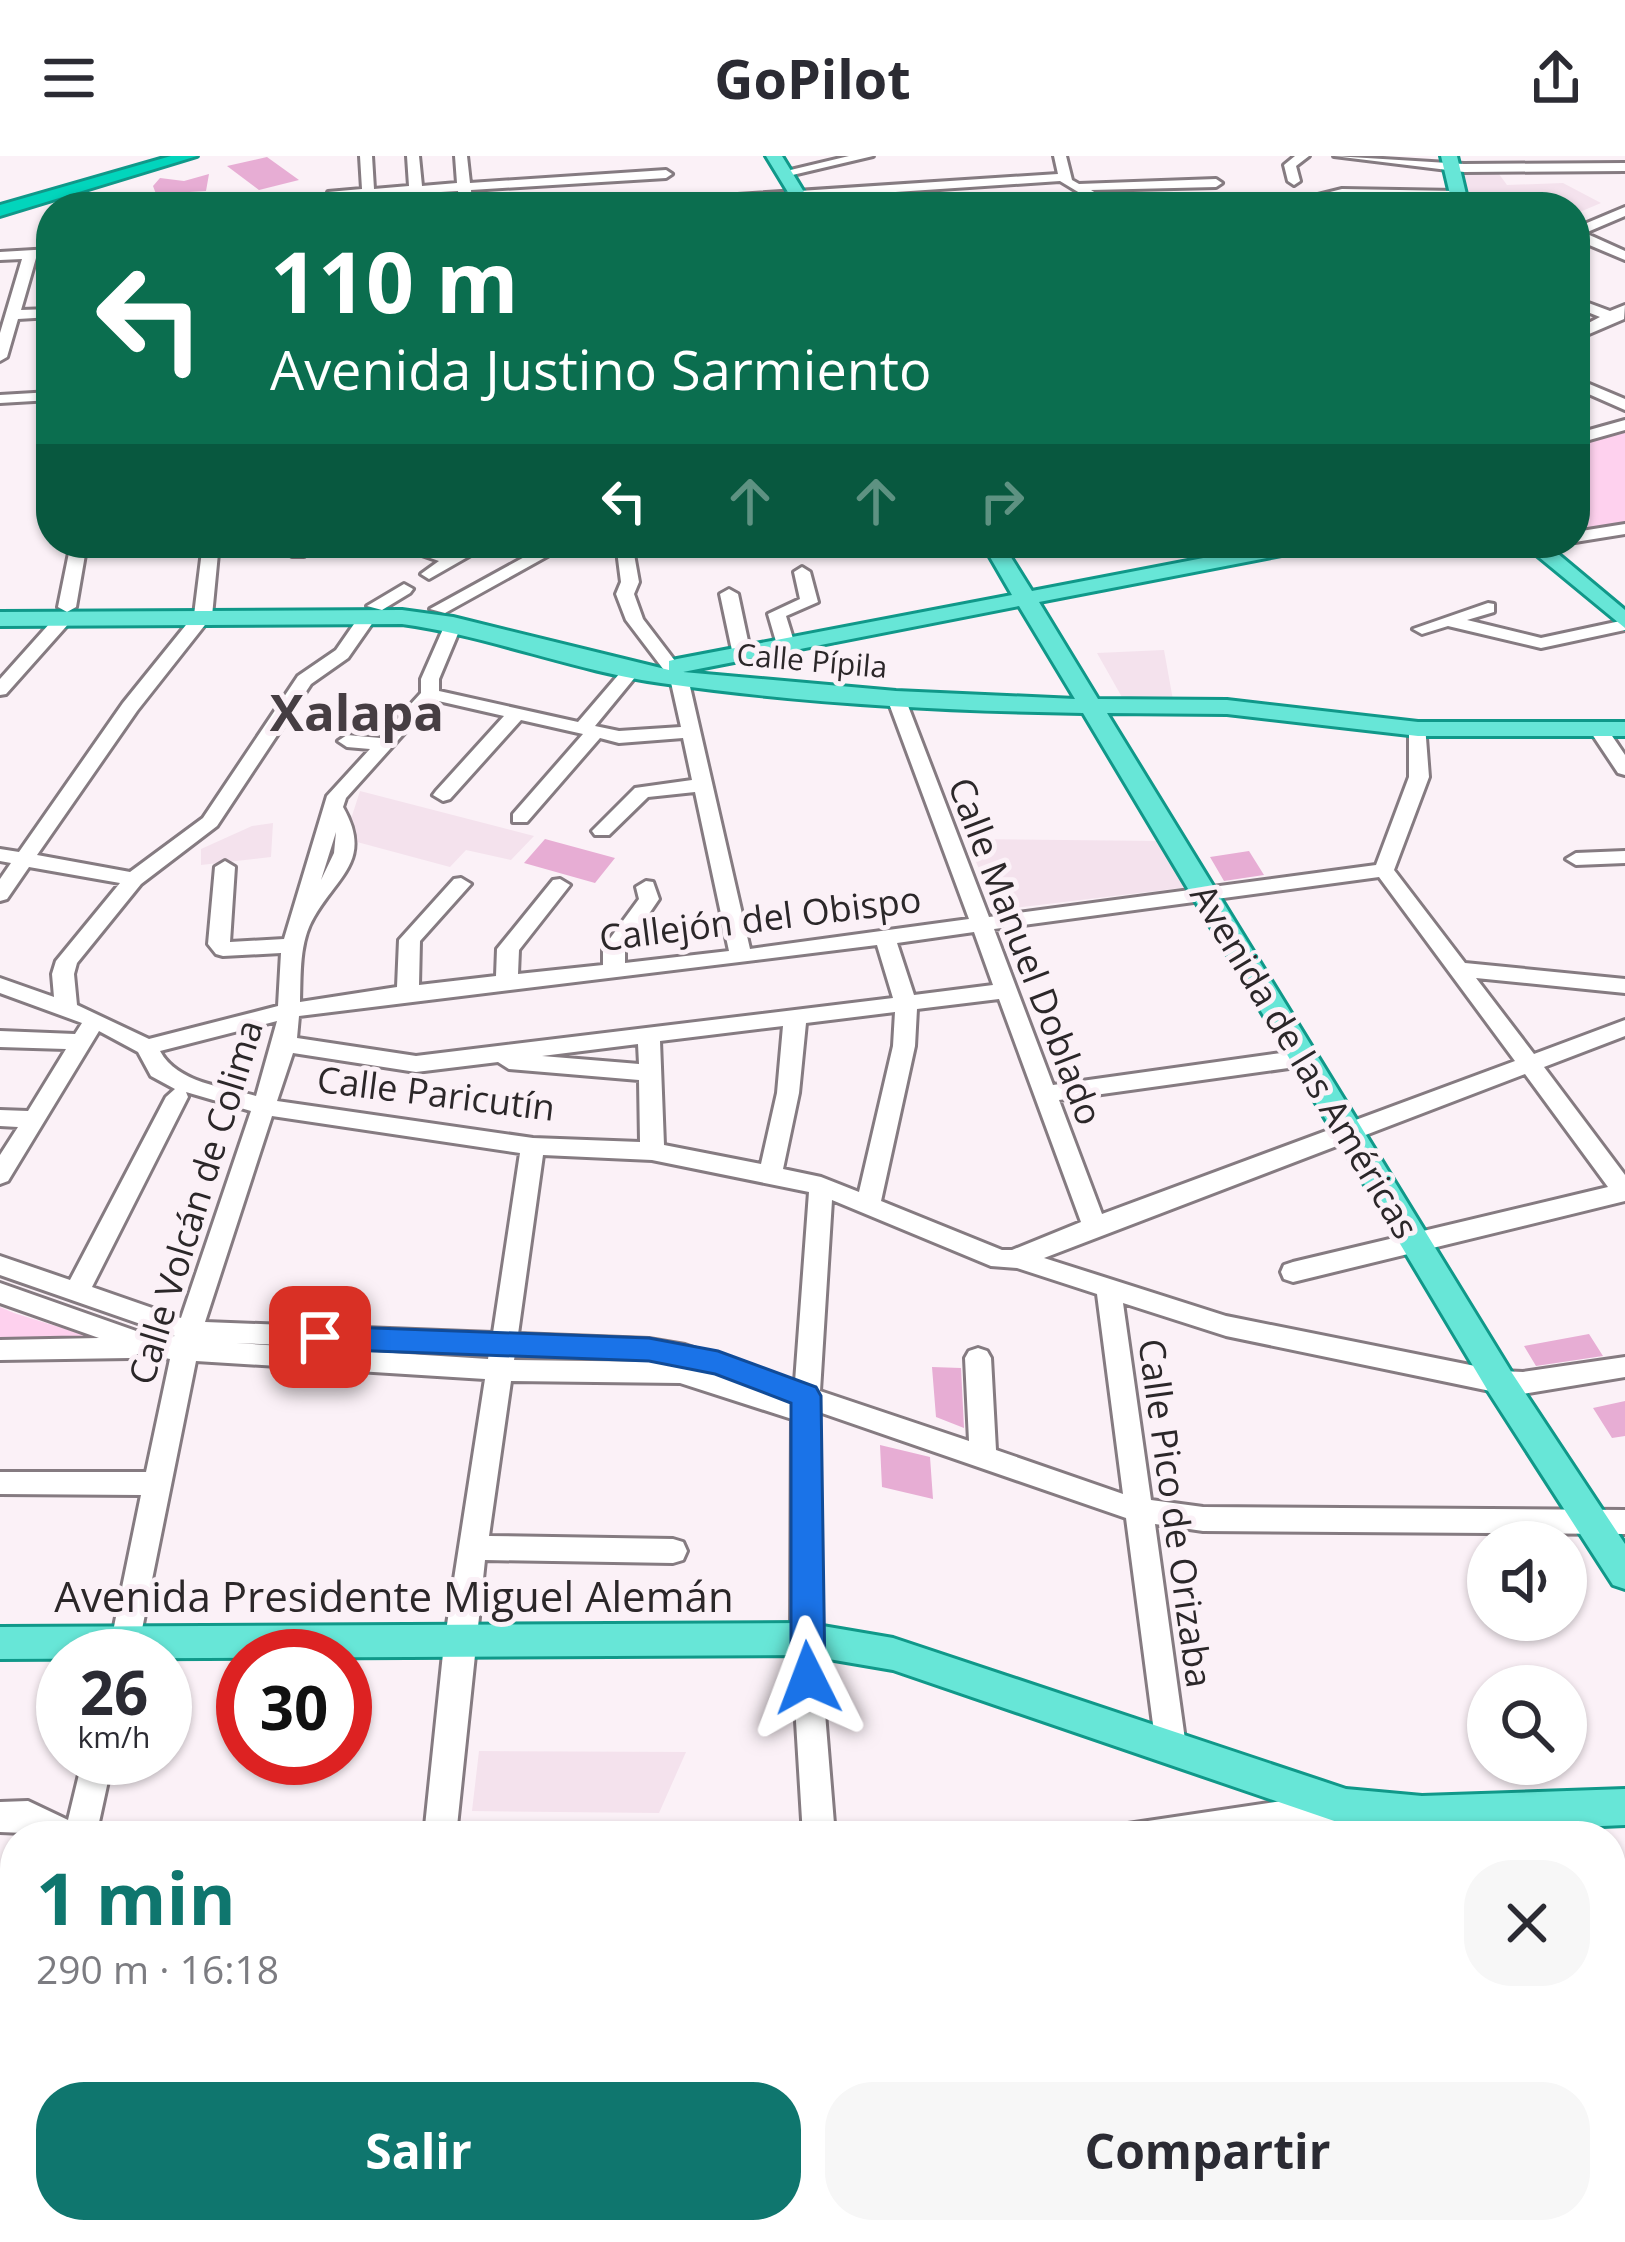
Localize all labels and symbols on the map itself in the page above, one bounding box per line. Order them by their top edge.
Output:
street label: Calle Pípila [735,633,889,687]
district label: Xalapa [270,676,444,746]
street label: Calle Manuel Doblado [937,770,1115,1132]
street label: Callejón del Obispo [596,874,924,962]
street label: Avenida de las Américas [1180,875,1430,1247]
street label: Calle Volcán de Colima [116,1014,274,1390]
street label: Calle Paricutín [314,1054,558,1132]
pin [269,1286,371,1388]
street label: Calle Pico de Orizaba [1127,1335,1225,1691]
street label: Avenida Presidente Miguel Alemán [54,1567,734,1624]
position arrow [745,1615,871,1741]
speed limit sign: 30 [216,1629,372,1785]

